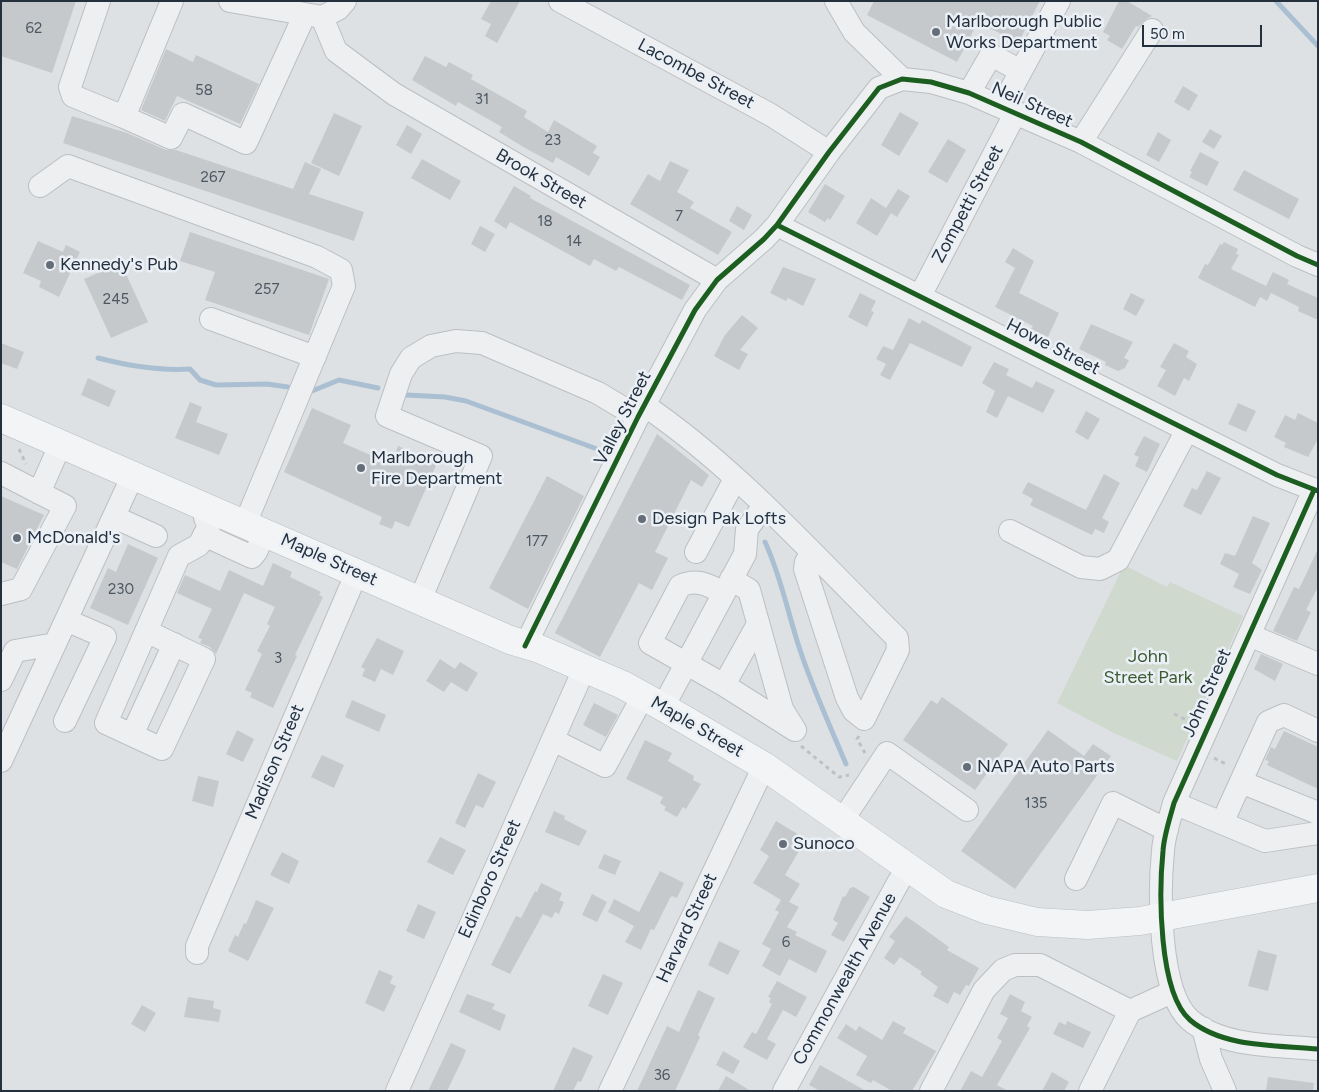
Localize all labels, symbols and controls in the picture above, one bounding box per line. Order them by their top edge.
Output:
place label: Marlborough Public Works Department [946,11,1102,54]
scale bar [1144,15,1264,47]
house number: 62 [26,20,42,38]
text: 50 m [1150,25,1185,43]
marker: Marlborough Public Works Department [930,26,942,38]
street label: Lacombe Street [634,34,758,114]
street label: Neil Street [988,77,1076,133]
house number: 58 [195,82,213,100]
house number: 31 [475,91,489,109]
house number: 23 [545,132,561,150]
street label: Zompetti Street [928,141,1008,267]
street label: Brook Street [492,144,590,214]
house number: 267 [201,169,225,187]
house number: 7 [675,208,683,226]
house number: 18 [537,213,553,231]
house number: 14 [566,233,582,251]
place label: Kennedy's Pub [60,254,178,276]
marker: Kennedy's Pub [44,259,56,271]
house number: 257 [254,281,280,299]
house number: 245 [103,291,129,309]
street label: Howe Street [1003,314,1103,380]
street label: Valley Street [590,367,656,469]
place label: Marlborough Fire Department [371,447,502,489]
marker: Marlborough Fire Department [355,462,367,474]
place label: Design Pak Lofts [652,508,786,530]
marker: Design Pak Lofts [636,513,648,525]
place label: McDonald's [27,527,121,549]
street label: Maple Street [277,529,381,591]
marker: McDonald's [11,532,23,544]
house number: 177 [526,533,548,551]
house number: 230 [108,581,134,599]
street label: John Street [1178,645,1236,741]
park label: John Street Park [1103,646,1193,689]
house number: 3 [274,650,282,668]
street label: Maple Street [647,692,747,762]
street label: Madison Street [241,701,309,823]
place label: NAPA Auto Parts [977,756,1115,778]
marker: NAPA Auto Parts [961,761,973,773]
house number: 135 [1025,795,1047,813]
street label: Edinboro Street [454,816,526,942]
place label: Sunoco [793,833,855,855]
marker: Sunoco [777,838,789,850]
street label: Harvard Street [652,870,722,986]
street label: Commonwealth Avenue [789,889,901,1069]
house number: 6 [782,934,790,952]
house number: 36 [654,1067,670,1085]

